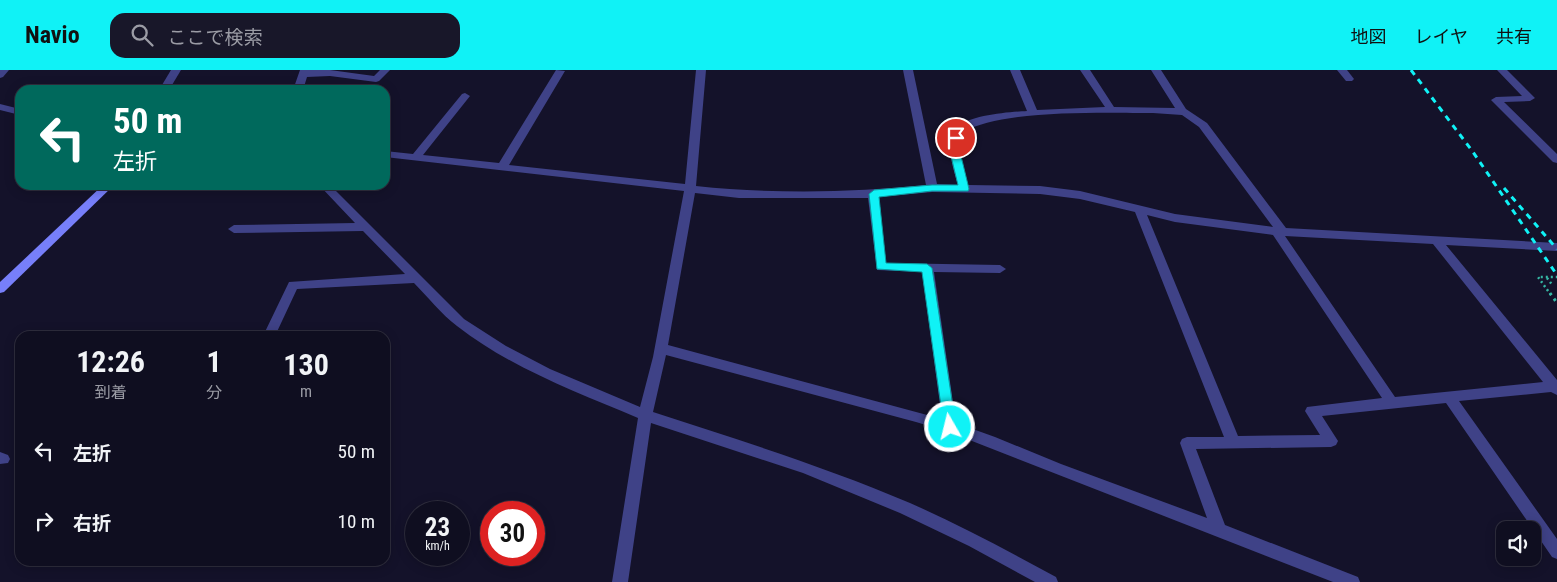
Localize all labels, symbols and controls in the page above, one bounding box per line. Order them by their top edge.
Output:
search box [110,13,460,58]
text: Navio [25,21,80,49]
icon: search [128,21,156,49]
text: ここで検索 [168,26,263,49]
text: 地図 [1351,26,1387,47]
text: レイヤ [1415,26,1468,47]
text: 共有 [1496,26,1532,47]
text: 50 m [113,101,182,142]
icon: left [30,105,95,170]
pin [935,117,977,159]
icon: arrive [942,124,970,152]
text: 左折 [113,149,157,174]
text: 12:26 [76,344,145,379]
text: 1 [207,344,222,379]
text: 130 [283,347,329,382]
text: m [300,382,312,401]
text: 到着 [95,383,127,402]
text: 分 [206,383,222,402]
position arrow [923,400,975,452]
icon: left [30,437,58,465]
text: 50 m [338,440,375,463]
text: 左折 [73,442,111,465]
speed limit sign: 30 [480,501,545,566]
icon: right [30,507,58,535]
text: 10 m [338,510,375,533]
text: 右折 [73,512,111,535]
text: 23 [425,513,450,542]
map controls [1496,521,1541,566]
button: sound [1496,521,1541,566]
text: km/h [425,539,450,553]

